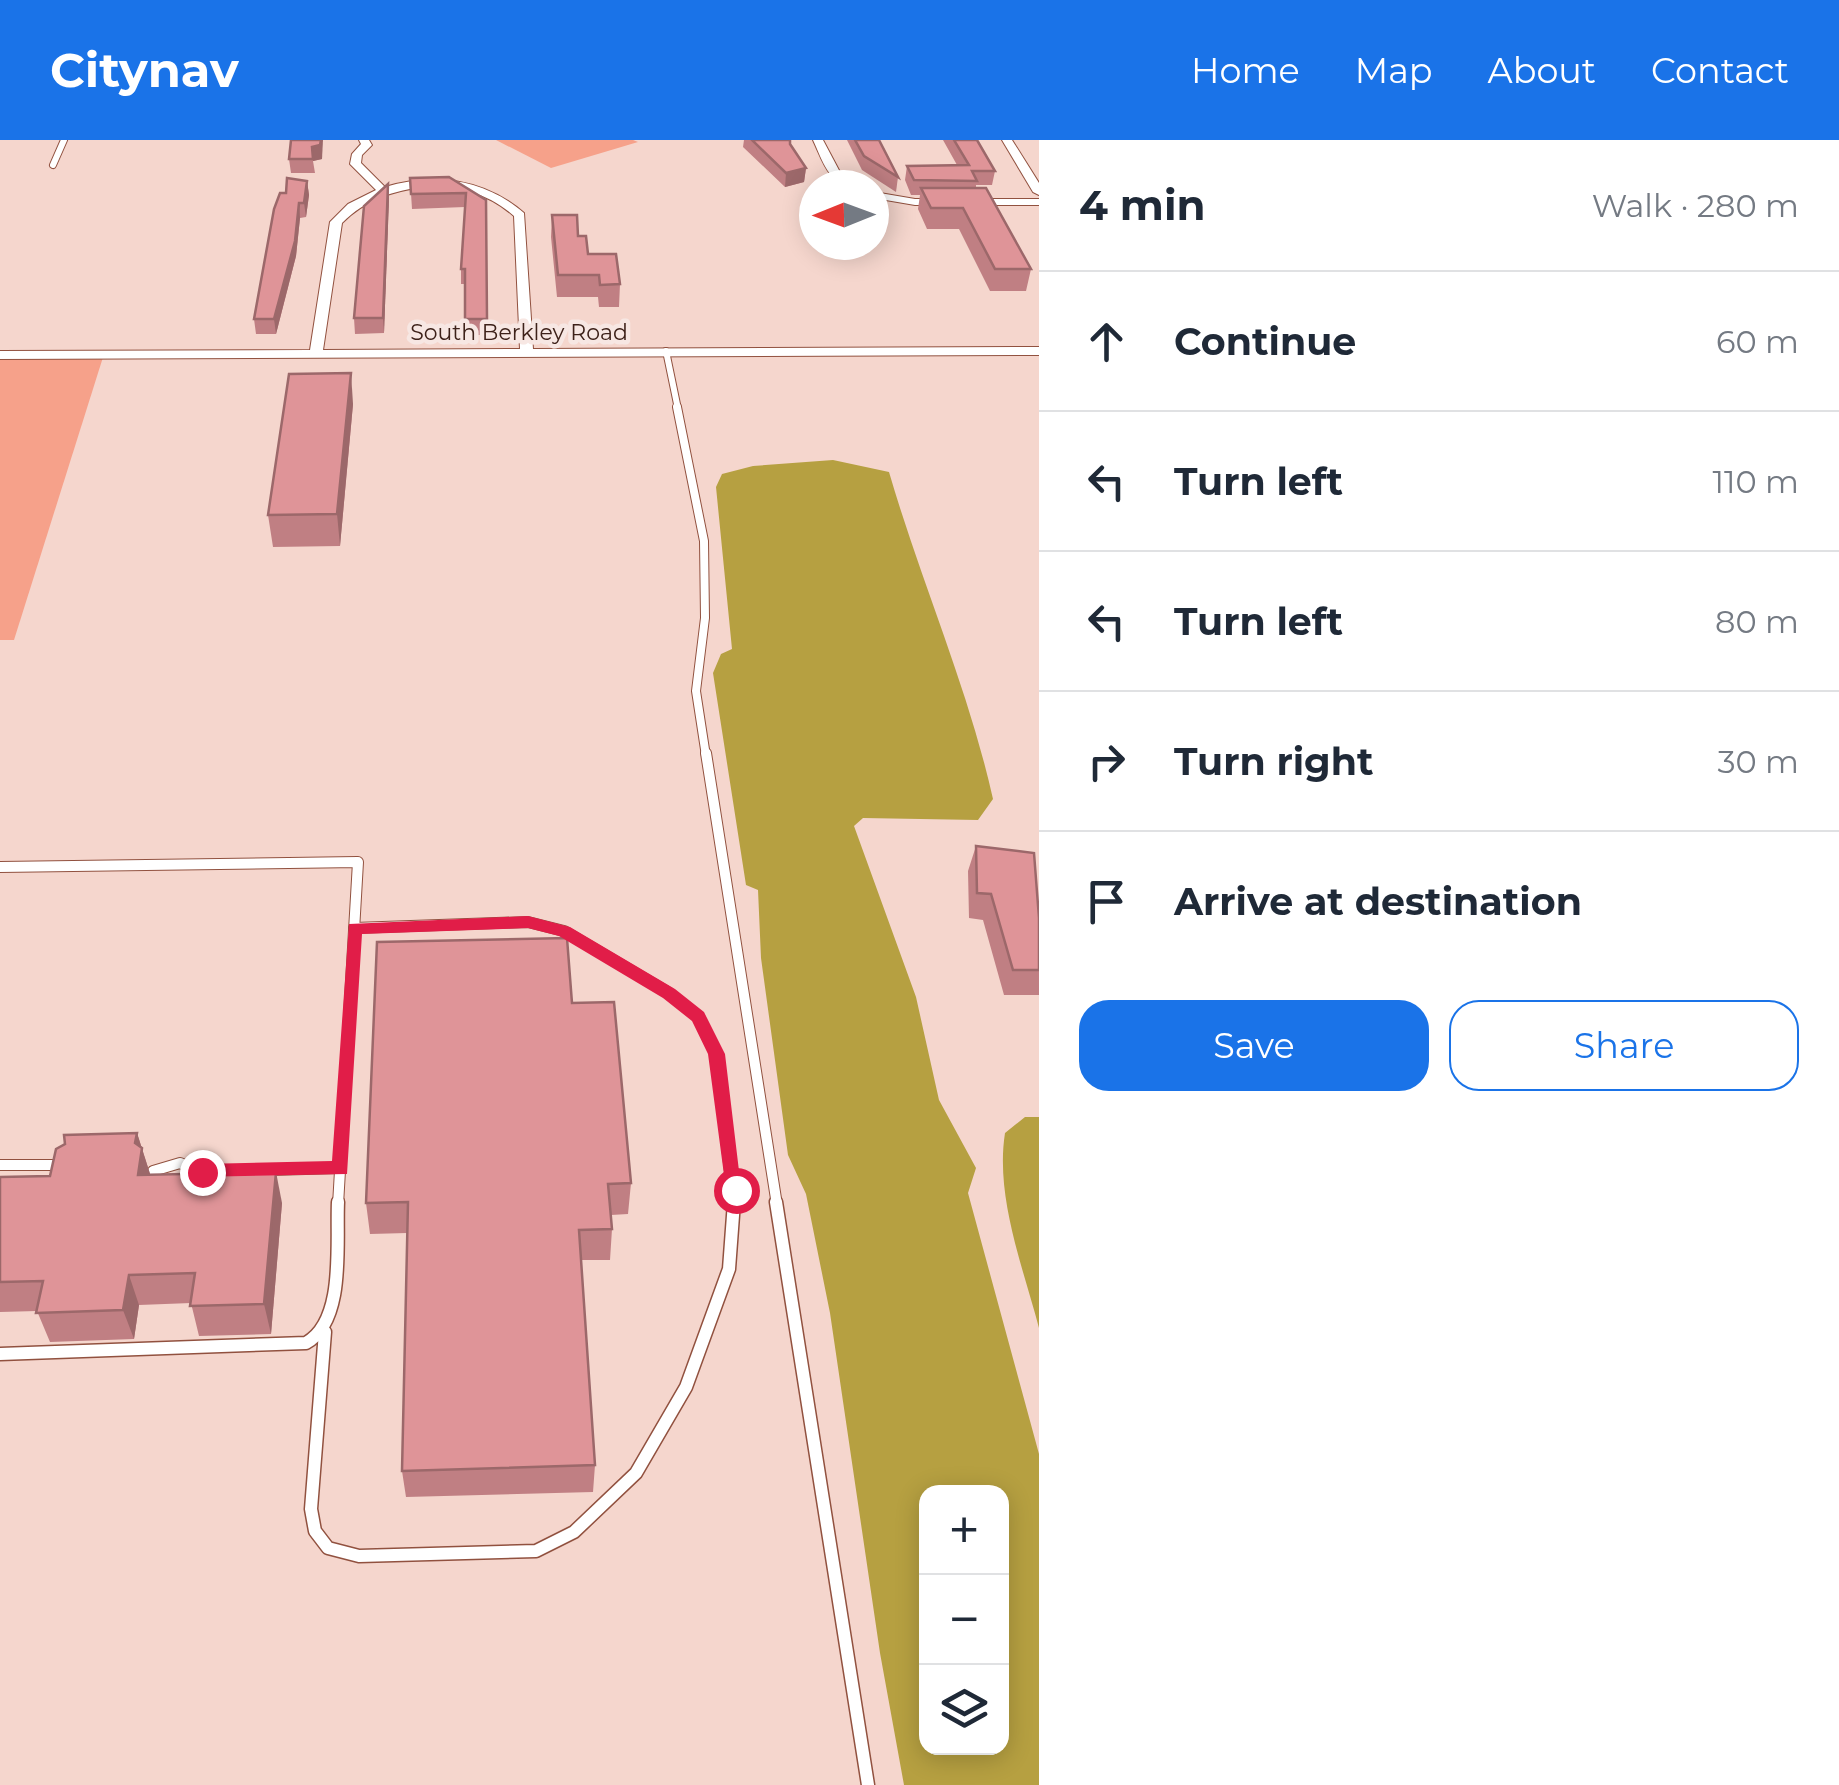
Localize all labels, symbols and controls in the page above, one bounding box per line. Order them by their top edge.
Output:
text: Citynav [50,41,239,99]
text: Home [1191,49,1300,92]
text: Map [1355,49,1433,92]
text: About [1488,49,1596,92]
text: Contact [1651,49,1789,92]
north arrow [799,170,889,260]
text: 4 min [1079,179,1206,231]
text: Walk · 280 m [1592,186,1799,225]
icon: ahead [1079,314,1134,369]
text: Continue [1174,318,1356,365]
street label: South Berkley Road [410,319,628,346]
text: 60 m [1716,322,1799,361]
icon: left [1079,454,1134,509]
text: Turn left [1174,458,1343,505]
text: 110 m [1712,462,1799,501]
icon: left [1079,594,1134,649]
text: Turn left [1174,598,1343,645]
text: 80 m [1715,602,1799,641]
icon: right [1079,734,1134,789]
text: Turn right [1174,738,1373,785]
text: 30 m [1717,742,1799,781]
icon: arrive [1079,874,1134,929]
text: Arrive at destination [1174,878,1582,925]
button: Save [1079,1000,1429,1091]
button: Share [1449,1000,1799,1091]
route end [180,1150,226,1196]
route start [714,1168,760,1214]
map controls [919,1485,1009,1755]
button: + [919,1485,1009,1575]
button: − [919,1575,1009,1665]
button: layers [919,1665,1009,1755]

